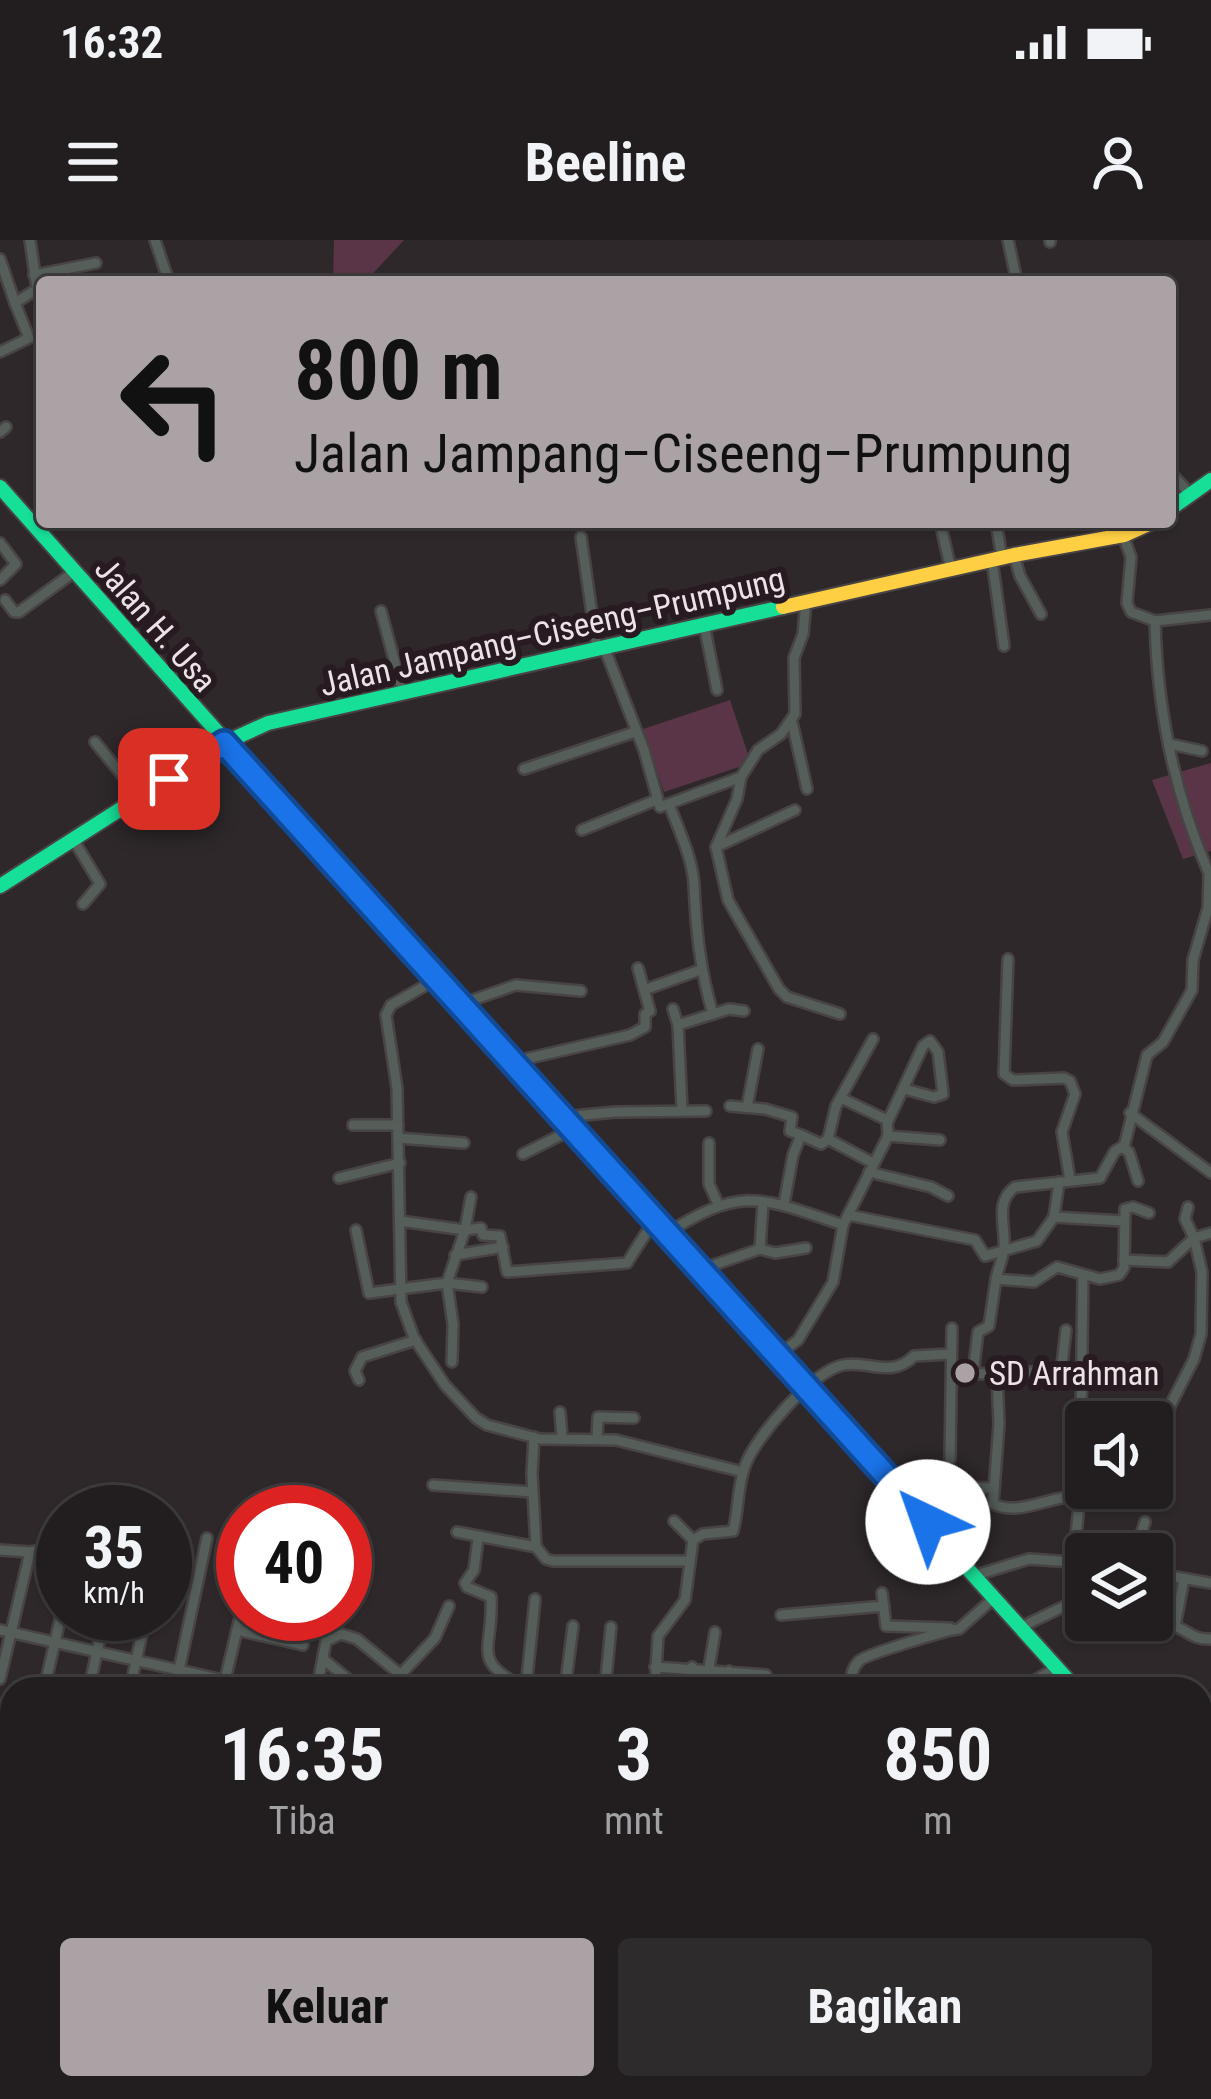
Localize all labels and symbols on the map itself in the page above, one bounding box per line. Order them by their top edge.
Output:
street label: Jalan H. Usa [87,549,224,699]
street label: Jalan Jampang–Ciseeng–Prumpung [316,559,788,704]
pin [118,728,220,830]
place label: SD Arrahman [989,1354,1159,1393]
marker: SD Arrahman [952,1360,978,1386]
position arrow [865,1459,991,1585]
speed limit sign: 40 [216,1485,372,1641]

